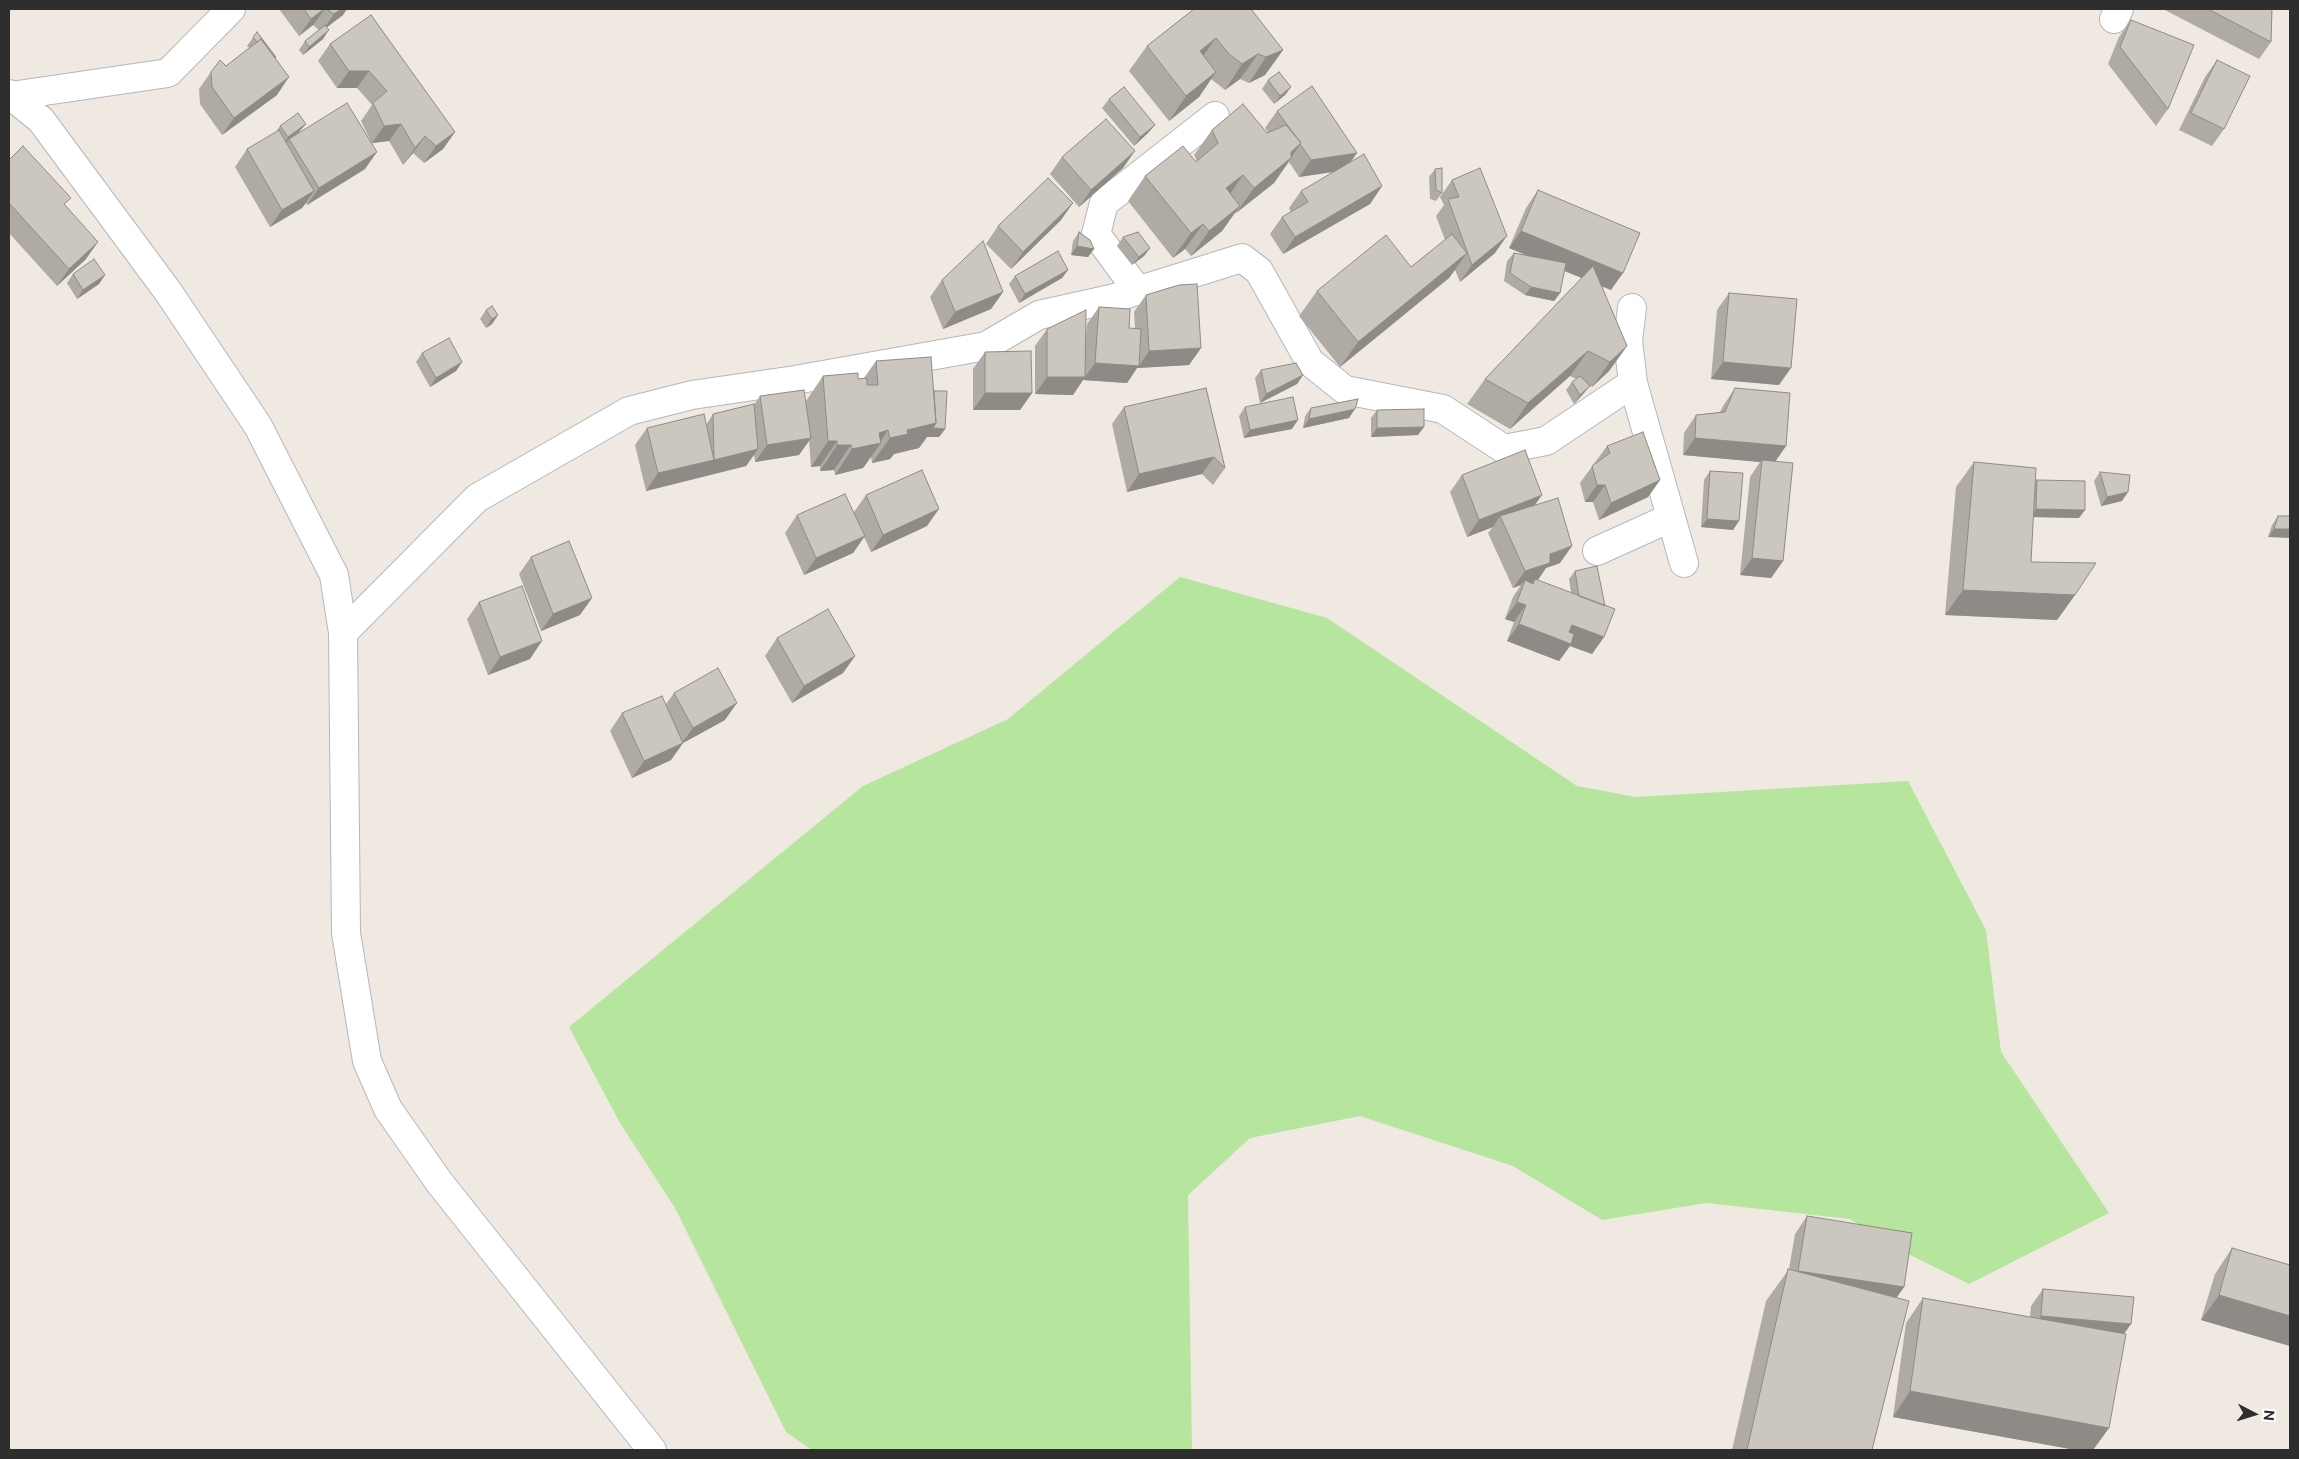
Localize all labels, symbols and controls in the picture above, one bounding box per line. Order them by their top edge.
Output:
north arrow [2229,1389,2279,1439]
text: N [2260,1409,2277,1421]

